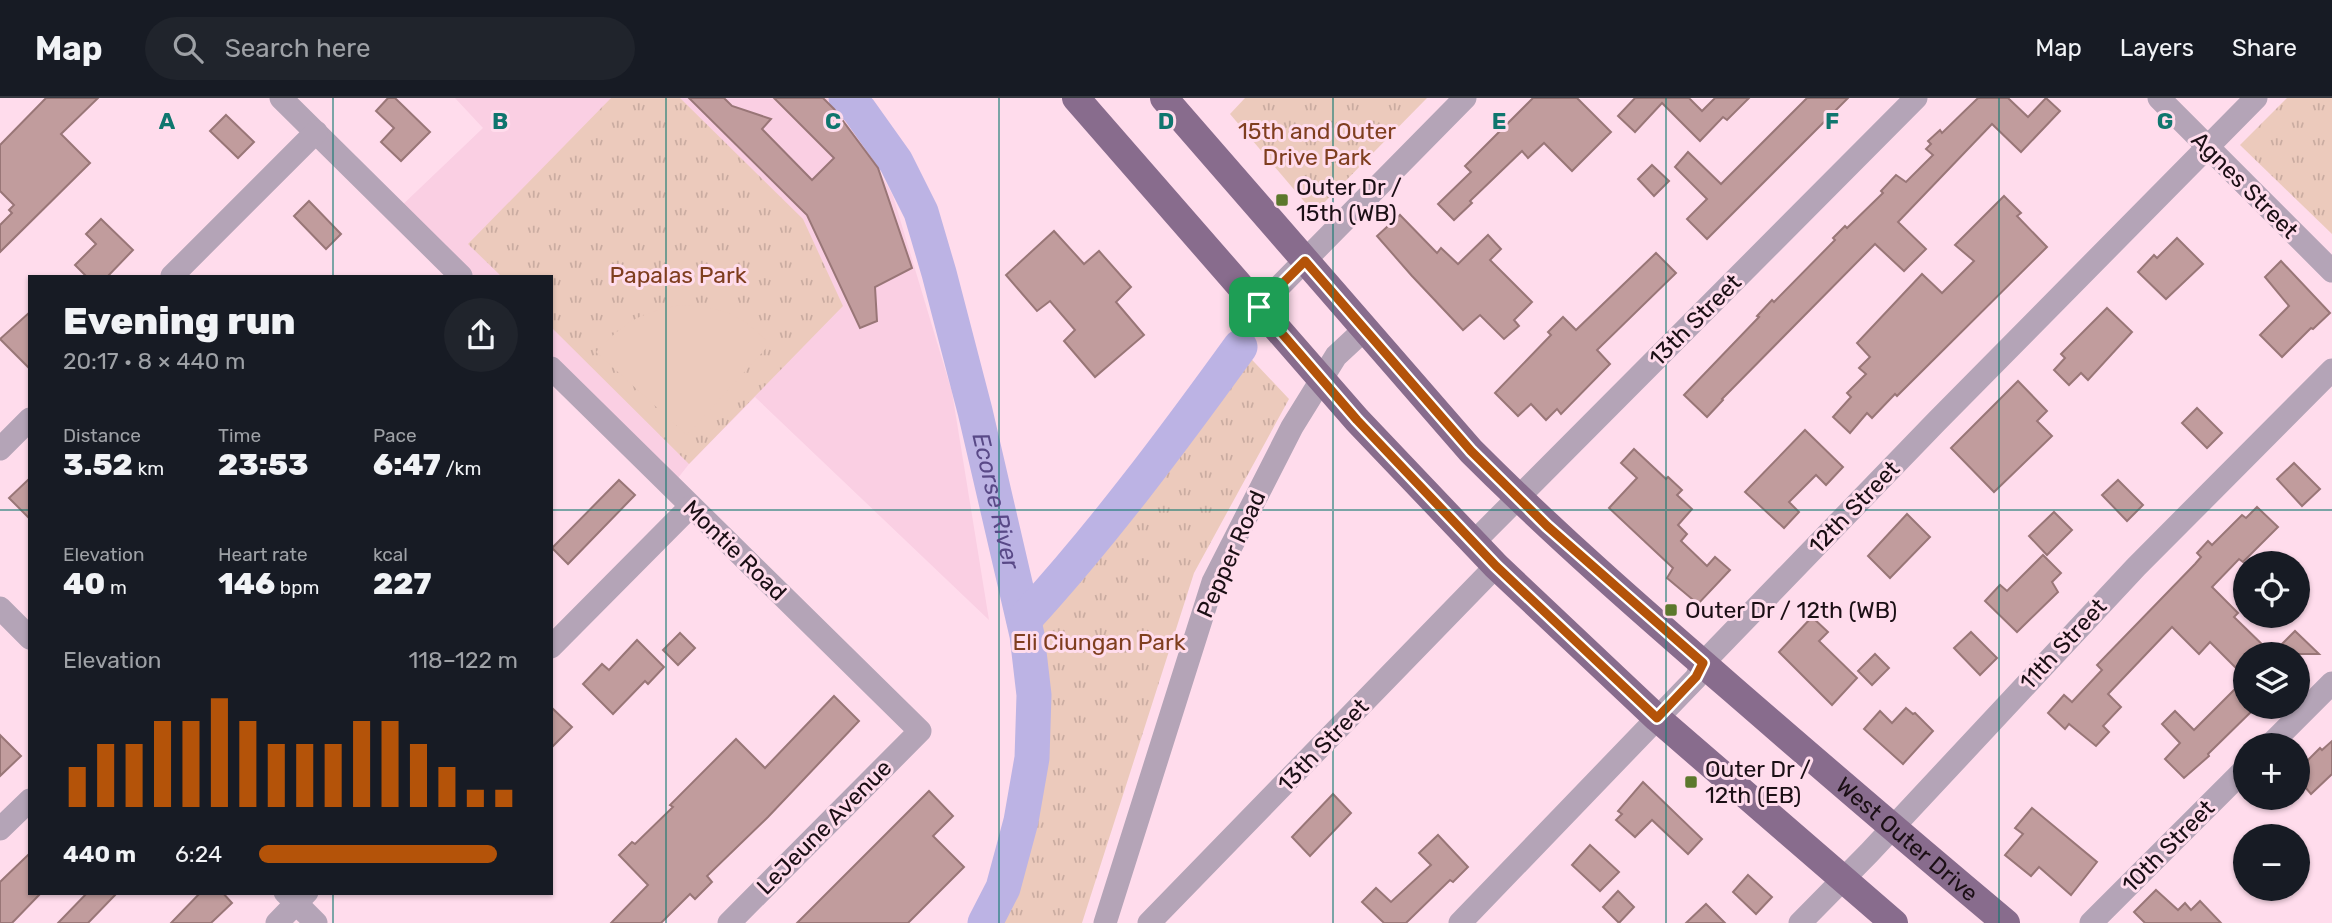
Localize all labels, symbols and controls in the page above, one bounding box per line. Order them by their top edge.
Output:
search box [145,17,635,80]
text: Map [35,29,103,68]
icon: search [169,29,207,67]
text: Search here [225,33,370,64]
text: Map [2035,34,2082,62]
text: Layers [2120,34,2194,62]
text: Share [2232,34,2297,62]
text: A [159,107,176,135]
text: B [492,107,508,135]
text: C [825,107,841,135]
text: D [1158,107,1174,135]
text: E [1492,107,1506,135]
text: F [1825,107,1839,135]
text: G [2157,107,2173,135]
park label: 15th and Outer Drive Park [1238,117,1396,171]
street label: Agnes Street [2186,126,2304,244]
place label: Outer Dr / 15th (WB) [1296,173,1402,227]
marker: Outer Dr / 15th (WB) [1274,192,1290,208]
park label: Papalas Park [609,261,747,289]
street label: 13th Street [1643,268,1747,372]
pin [1229,277,1289,337]
icon: arrive [1240,288,1278,326]
text: Evening run [63,298,296,344]
button: share [444,298,518,372]
text: 20:17 · 8 × 440 m [63,347,246,375]
text: Distance [63,424,141,447]
text: Time [218,424,261,447]
text: Pace [373,424,417,447]
water label: Ecorse River [967,430,1025,573]
text: 3.52 [63,447,133,483]
text: 23:53 [218,447,309,483]
text: 6:47 [373,447,441,483]
street label: 12th Street [1803,455,1905,559]
text: km [133,457,164,480]
text: /km [441,457,481,480]
street label: Pepper Road [1191,486,1271,622]
street label: Montie Road [678,494,792,606]
text: Elevation [63,543,144,566]
text: Heart rate [218,543,308,566]
text: kcal [373,543,408,566]
map controls [2233,551,2310,901]
button: locate [2233,551,2310,628]
text: 40 [63,566,105,602]
text: 146 [218,566,275,602]
text: 227 [373,566,432,602]
text: m [105,576,127,599]
text: bpm [275,576,319,599]
street label: 11th Street [2014,592,2112,696]
place label: Outer Dr / 12th (WB) [1685,596,1897,624]
marker: Outer Dr / 12th (WB) [1663,602,1679,618]
park label: Eli Ciungan Park [1012,628,1186,656]
button: layers [2233,642,2310,719]
text: Elevation [63,646,162,674]
text: 118–122 m [408,646,518,674]
street label: 13th Street [1272,693,1374,797]
button: + [2233,733,2310,810]
street label: LeJeune Avenue [751,754,897,900]
place label: Outer Dr / 12th (EB) [1705,755,1811,809]
street label: West Outer Drive [1830,771,1984,908]
marker: Outer Dr / 12th (EB) [1683,774,1699,790]
street label: 10th Street [2116,794,2220,898]
button: − [2233,824,2310,901]
text: 440 m [63,840,136,868]
text: 6:24 [175,840,222,868]

